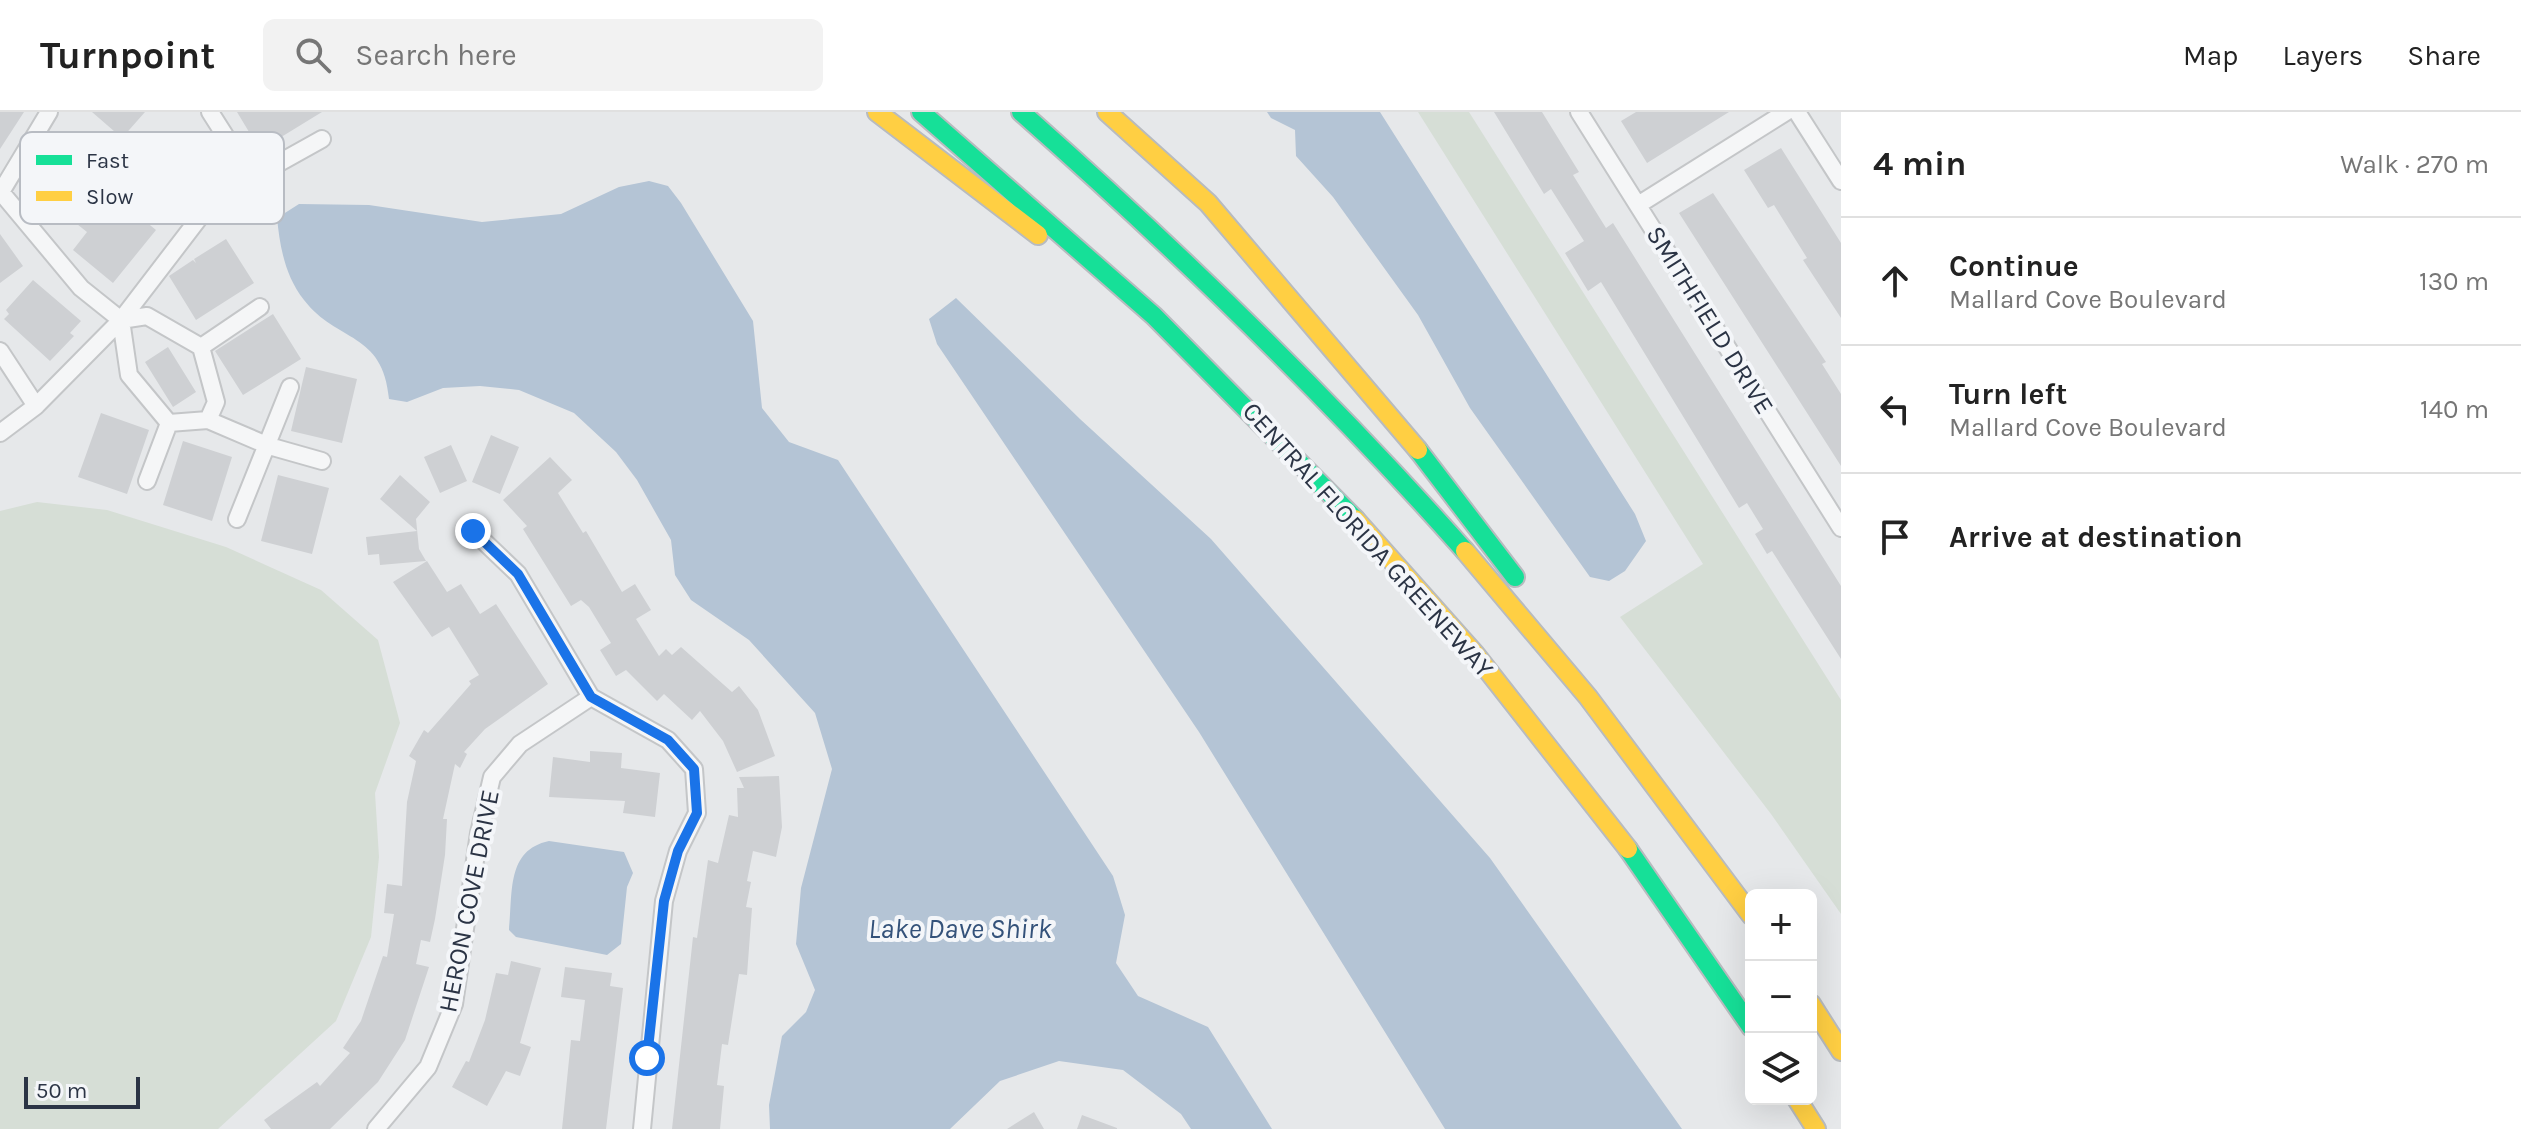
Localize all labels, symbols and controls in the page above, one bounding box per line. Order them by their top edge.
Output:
search box [263,19,823,91]
text: Turnpoint [40,33,215,78]
icon: search [291,33,335,77]
text: Search here [355,37,517,73]
text: Map [2183,39,2238,72]
text: Layers [2282,39,2363,72]
text: Share [2407,39,2481,72]
legend [20,132,284,224]
text: 4 min [1873,144,1966,184]
text: Fast [86,148,129,174]
text: Walk · 270 m [2340,149,2489,180]
text: Slow [86,184,133,210]
street label: SMITHFIELD DRIVE [1640,220,1780,420]
text: Continue [1949,248,2079,284]
icon: ahead [1873,259,1917,303]
text: 130 m [2419,266,2489,297]
text: Mallard Cove Boulevard [1949,284,2227,315]
text: Turn left [1949,376,2067,412]
icon: left [1873,387,1917,431]
text: 140 m [2420,394,2489,425]
street label: CENTRAL FLORIDA GREENEWAY [1236,396,1500,685]
text: Mallard Cove Boulevard [1949,412,2227,443]
route end [455,513,491,549]
icon: arrive [1873,515,1917,559]
text: Arrive at destination [1949,519,2243,555]
street label: HERON COVE DRIVE [432,787,506,1015]
map controls [1745,889,1817,1105]
button: + [1745,889,1817,961]
water label: Lake Dave Shirk [868,912,1052,945]
button: − [1745,961,1817,1033]
button: layers [1745,1033,1817,1105]
route start [629,1040,665,1076]
scale bar [24,1073,140,1109]
text: 50 m [36,1078,87,1104]

